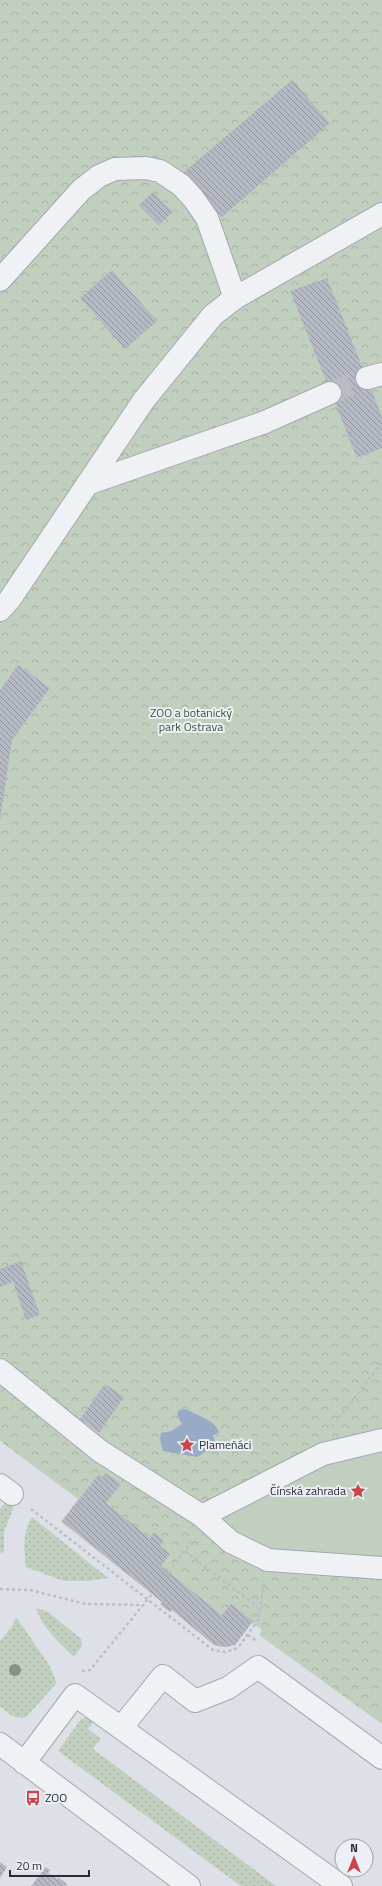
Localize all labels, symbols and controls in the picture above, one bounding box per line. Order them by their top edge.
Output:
park label: ZOO a botanický park Ostrava [150,703,232,736]
place label: Plameňáci [199,1435,251,1454]
place icon: Plameňáci [178,1436,196,1454]
place label: Čínská zahrada [270,1481,346,1500]
place icon: Čínská zahrada [349,1482,367,1500]
place label: ZOO [45,1788,67,1807]
bus stop icon: ZOO [24,1789,42,1807]
north arrow [334,1838,374,1878]
text: N [350,1840,358,1856]
scale bar [10,1852,89,1878]
text: 20 m [16,1856,42,1875]

